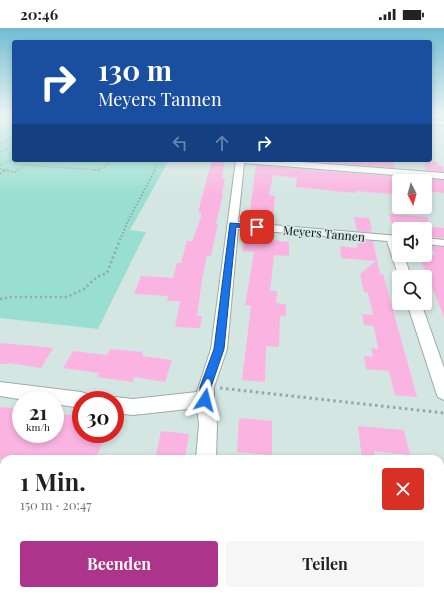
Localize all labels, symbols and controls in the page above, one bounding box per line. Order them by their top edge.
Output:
text: 20:46 [20,4,58,24]
text: 130 m [98,51,172,88]
icon: right [32,56,84,108]
text: Meyers Tannen [98,87,222,111]
icon: left [169,132,191,154]
icon: ahead [211,132,233,154]
icon: right [253,132,275,154]
north arrow [392,174,432,214]
map controls [392,174,432,310]
pin [240,210,274,244]
icon: arrive [246,216,268,238]
street label: Meyers Tannen [282,221,366,245]
button: sound [392,222,432,262]
button: search [392,270,432,310]
position arrow [184,379,226,421]
speed limit sign: 30 [72,391,124,443]
text: 21 [29,398,47,425]
text: km/h [26,420,50,434]
text: 1 Min. [20,465,86,497]
button: close [382,468,424,510]
text: 150 m · 20:47 [20,496,92,513]
button: Beenden [20,541,218,587]
button: Teilen [226,541,424,587]

